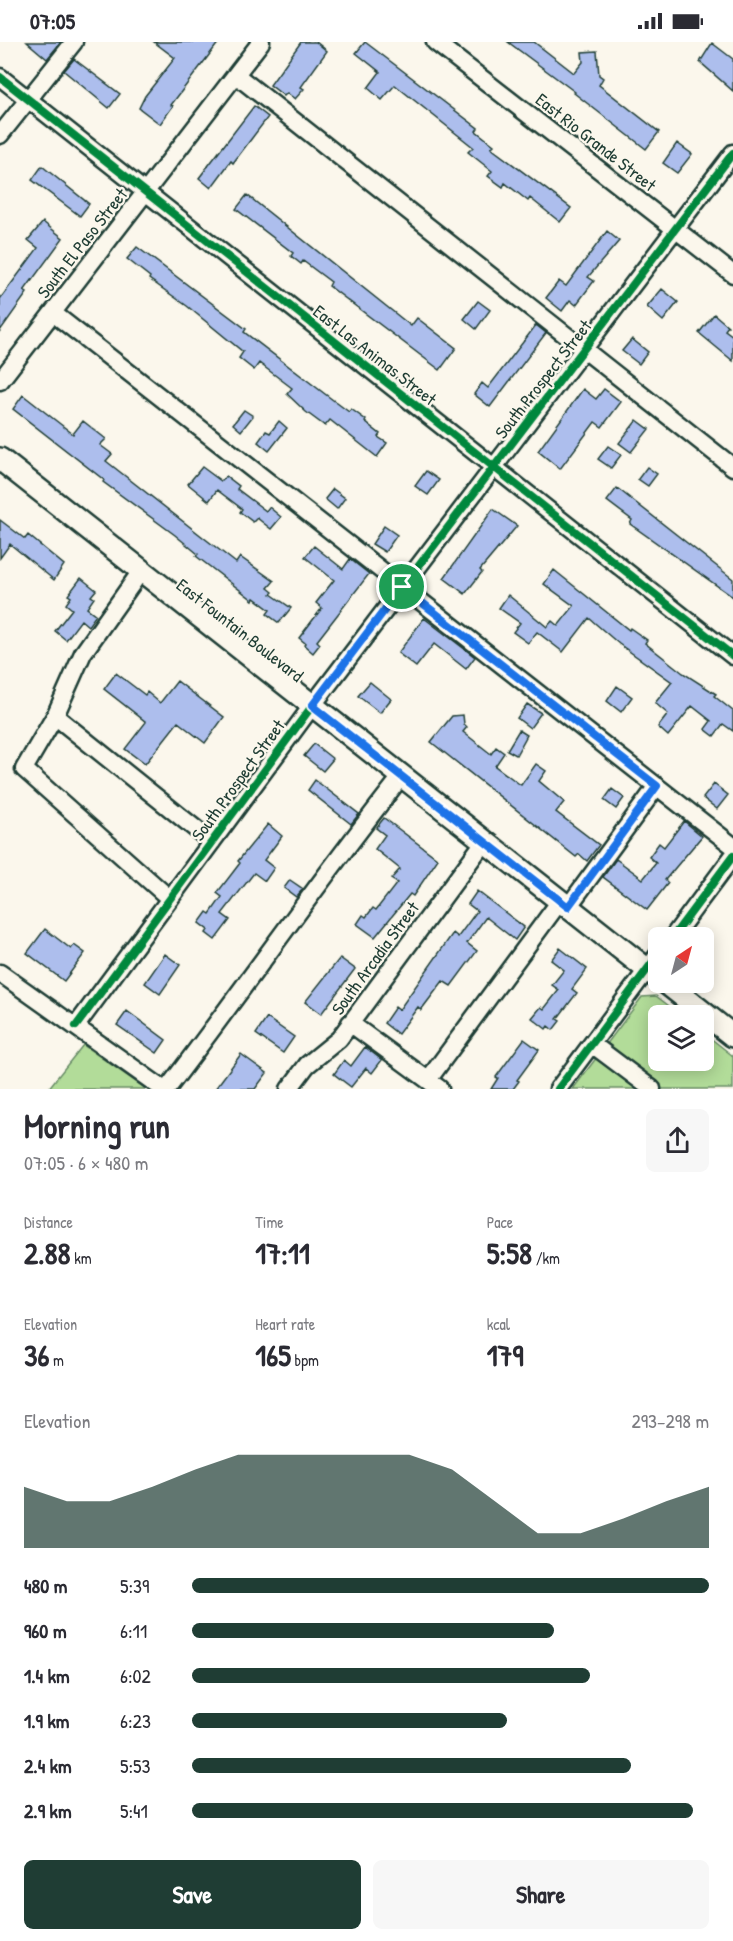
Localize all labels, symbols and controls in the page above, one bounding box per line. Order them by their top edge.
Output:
text: 07:05 [30,6,75,36]
street label: East Rio Grande Street [530,87,662,198]
street label: South El Paso Street [31,182,133,303]
street label: East Las Animas Street [308,299,443,412]
street label: South Prospect Street [489,314,598,444]
pin [376,561,427,612]
icon: arrive [385,570,418,603]
street label: East Fountain Boulevard [171,572,309,688]
street label: South Prospect Street [185,714,291,846]
street label: South Arcadia Street [325,896,425,1020]
north arrow [648,927,714,993]
map controls [648,927,714,1071]
button: layers [648,1005,714,1071]
text: Morning run [24,1104,170,1148]
button: share [646,1109,709,1172]
text: 07:05 · 6 × 480 m [24,1149,148,1176]
text: Distance [24,1211,73,1233]
text: Time [255,1211,284,1233]
text: Pace [487,1211,513,1233]
text: 2.88 [24,1233,70,1273]
text: 17:11 [255,1233,310,1273]
text: 5:58 [487,1233,532,1273]
text: km [70,1247,92,1269]
text: /km [532,1247,560,1269]
text: Elevation [24,1313,77,1335]
text: Heart rate [255,1313,315,1335]
text: kcal [487,1313,510,1335]
text: 36 [24,1335,49,1375]
text: 165 [255,1335,291,1375]
text: 179 [487,1335,523,1375]
text: m [49,1349,64,1371]
text: bpm [291,1349,319,1371]
text: Elevation [24,1407,90,1434]
text: 293–298 m [631,1407,709,1434]
text: 480 m [24,1572,67,1599]
text: 5:39 [120,1572,149,1599]
text: 960 m [24,1617,66,1644]
text: 6:11 [120,1617,147,1644]
text: 1.4 km [24,1662,70,1689]
text: 6:02 [120,1662,151,1689]
text: 1.9 km [24,1707,69,1734]
text: 6:23 [120,1707,151,1734]
text: 2.4 km [24,1752,72,1779]
text: 5:53 [120,1752,151,1779]
text: 2.9 km [24,1797,71,1824]
text: 5:41 [120,1797,148,1824]
button: Save [24,1860,361,1929]
button: Share [373,1860,709,1929]

